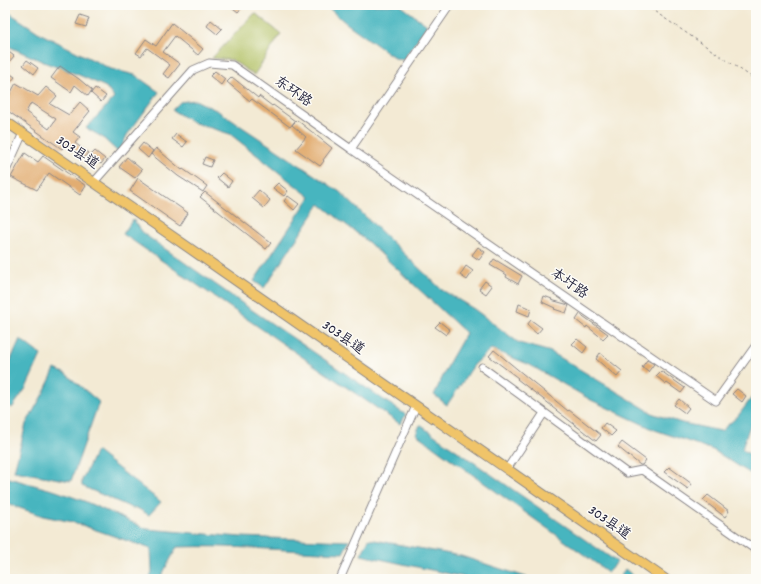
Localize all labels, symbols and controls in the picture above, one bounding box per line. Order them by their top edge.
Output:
street label: 东环路 [270,72,316,112]
street label: 303县道 [51,131,103,175]
street label: 本圩路 [546,264,592,304]
street label: 303县道 [318,316,368,360]
street label: 303县道 [584,501,634,545]

